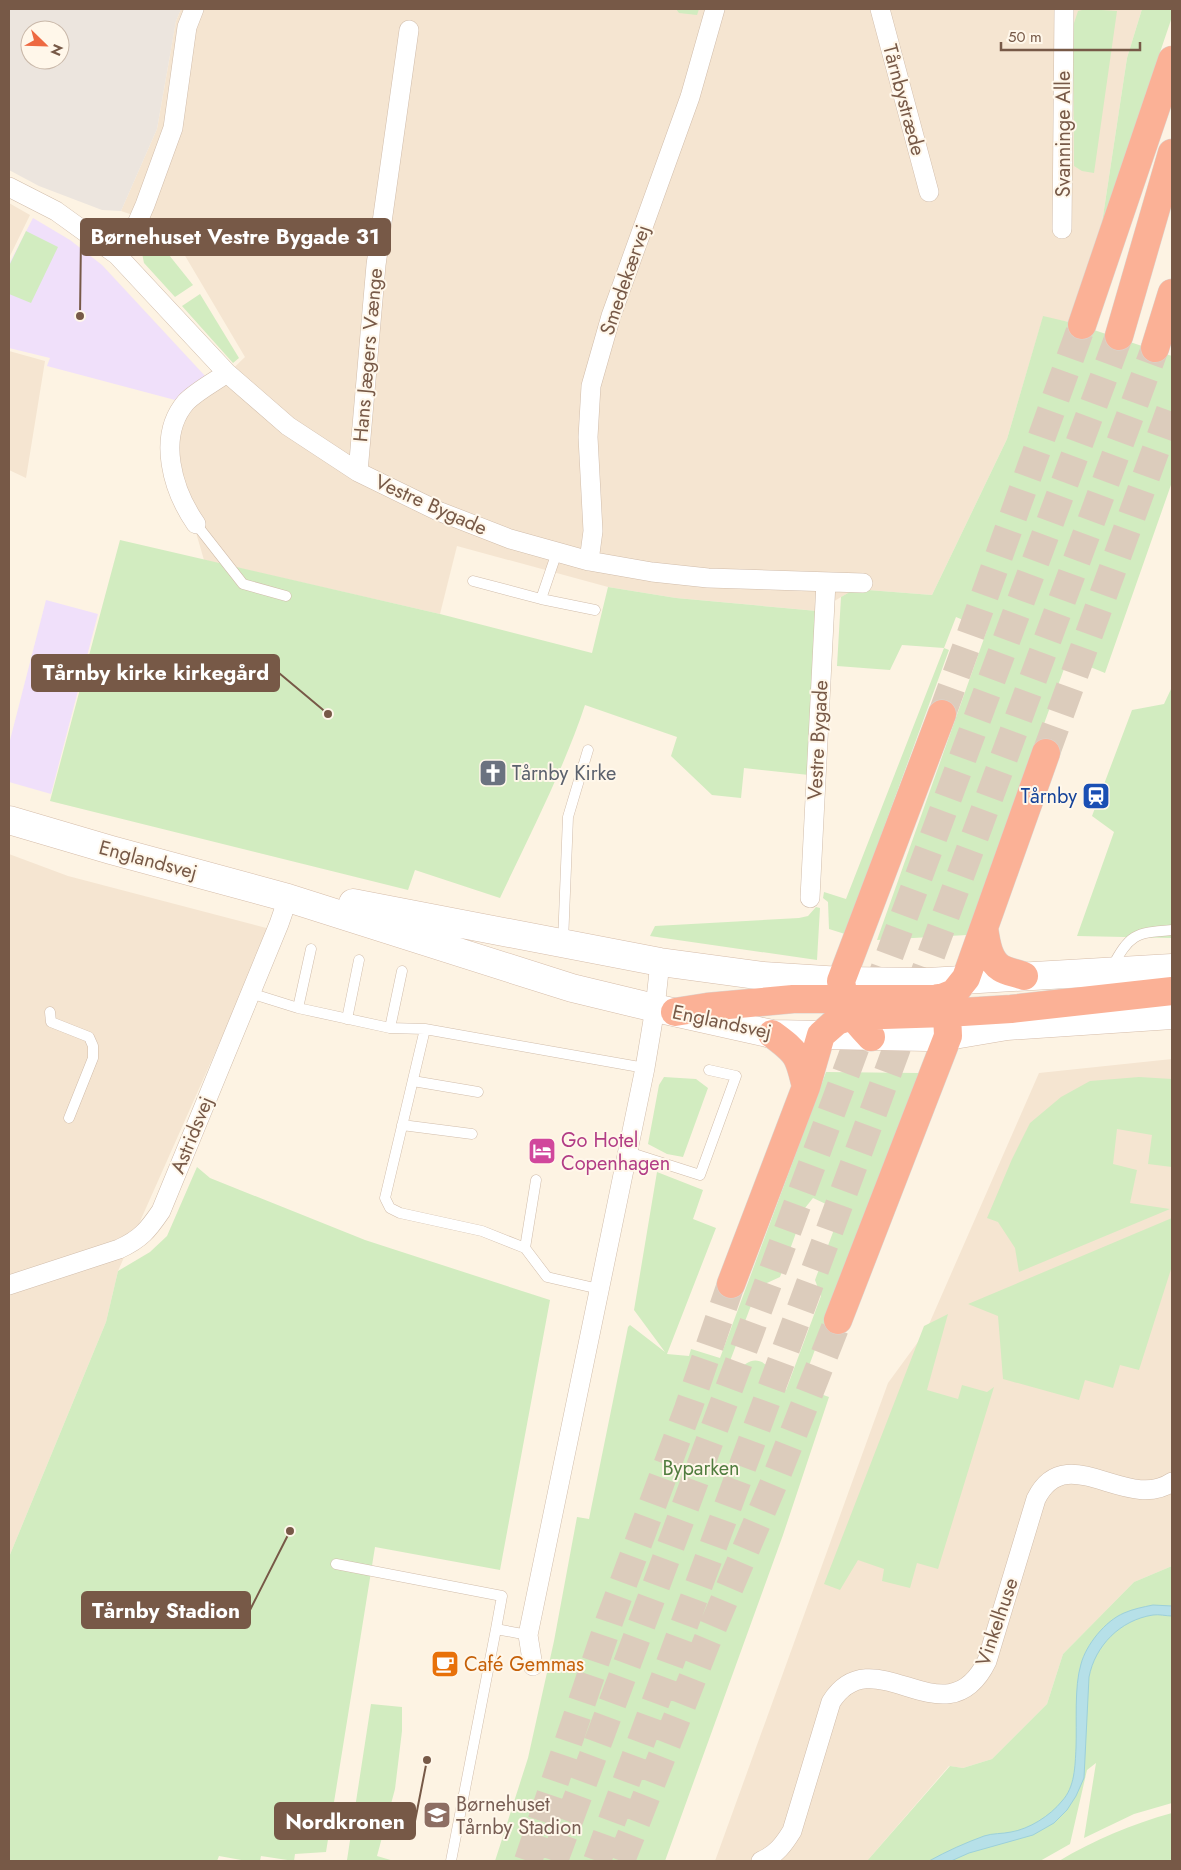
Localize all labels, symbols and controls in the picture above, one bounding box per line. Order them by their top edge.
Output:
north arrow [20,20,70,70]
scale bar [1001,20,1140,52]
text: 50 m [1008,26,1042,48]
text: N [46,41,68,59]
street label: Tårnbystræde [875,41,933,159]
street label: Svanninge Alle [1049,71,1078,197]
callout: Børnehuset Vestre Bygade 31 [81,219,390,255]
street label: Smedekærvej [593,221,657,339]
text: Børnehuset Vestre Bygade 31 [90,222,380,252]
street label: Hans Jægers Vænge [346,267,390,443]
street label: Vestre Bygade [370,467,492,543]
callout: Tårnby kirke kirkegård [32,655,279,691]
text: Tårnby kirke kirkegård [43,658,269,688]
street label: Vestre Bygade [800,679,836,801]
church icon: Tårnby Kirke [478,758,508,788]
place label: Tårnby Kirke [512,759,616,788]
station icon: Tårnby [1081,781,1111,811]
place label: Tårnby [1021,782,1077,811]
street label: Englandsvej [96,833,200,887]
street label: Englandsvej [670,997,774,1047]
street label: Astridsvej [163,1092,221,1178]
place label: Go Hotel Copenhagen [561,1126,670,1178]
hotel icon: Go Hotel Copenhagen [527,1136,557,1166]
park label: Byparken [662,1454,740,1483]
street label: Vinkelhuse [968,1574,1026,1670]
callout: Tårnby Stadion [82,1592,250,1628]
text: Tårnby Stadion [92,1596,240,1626]
cafe icon: Café Gemmas [430,1649,460,1679]
place label: Café Gemmas [464,1650,584,1679]
place label: Børnehuset Tårnby Stadion [456,1790,582,1842]
school or university icon: Børnehuset Tårnby Stadion [422,1800,452,1830]
callout: Nordkronen [275,1803,415,1839]
text: Nordkronen [285,1807,405,1837]

